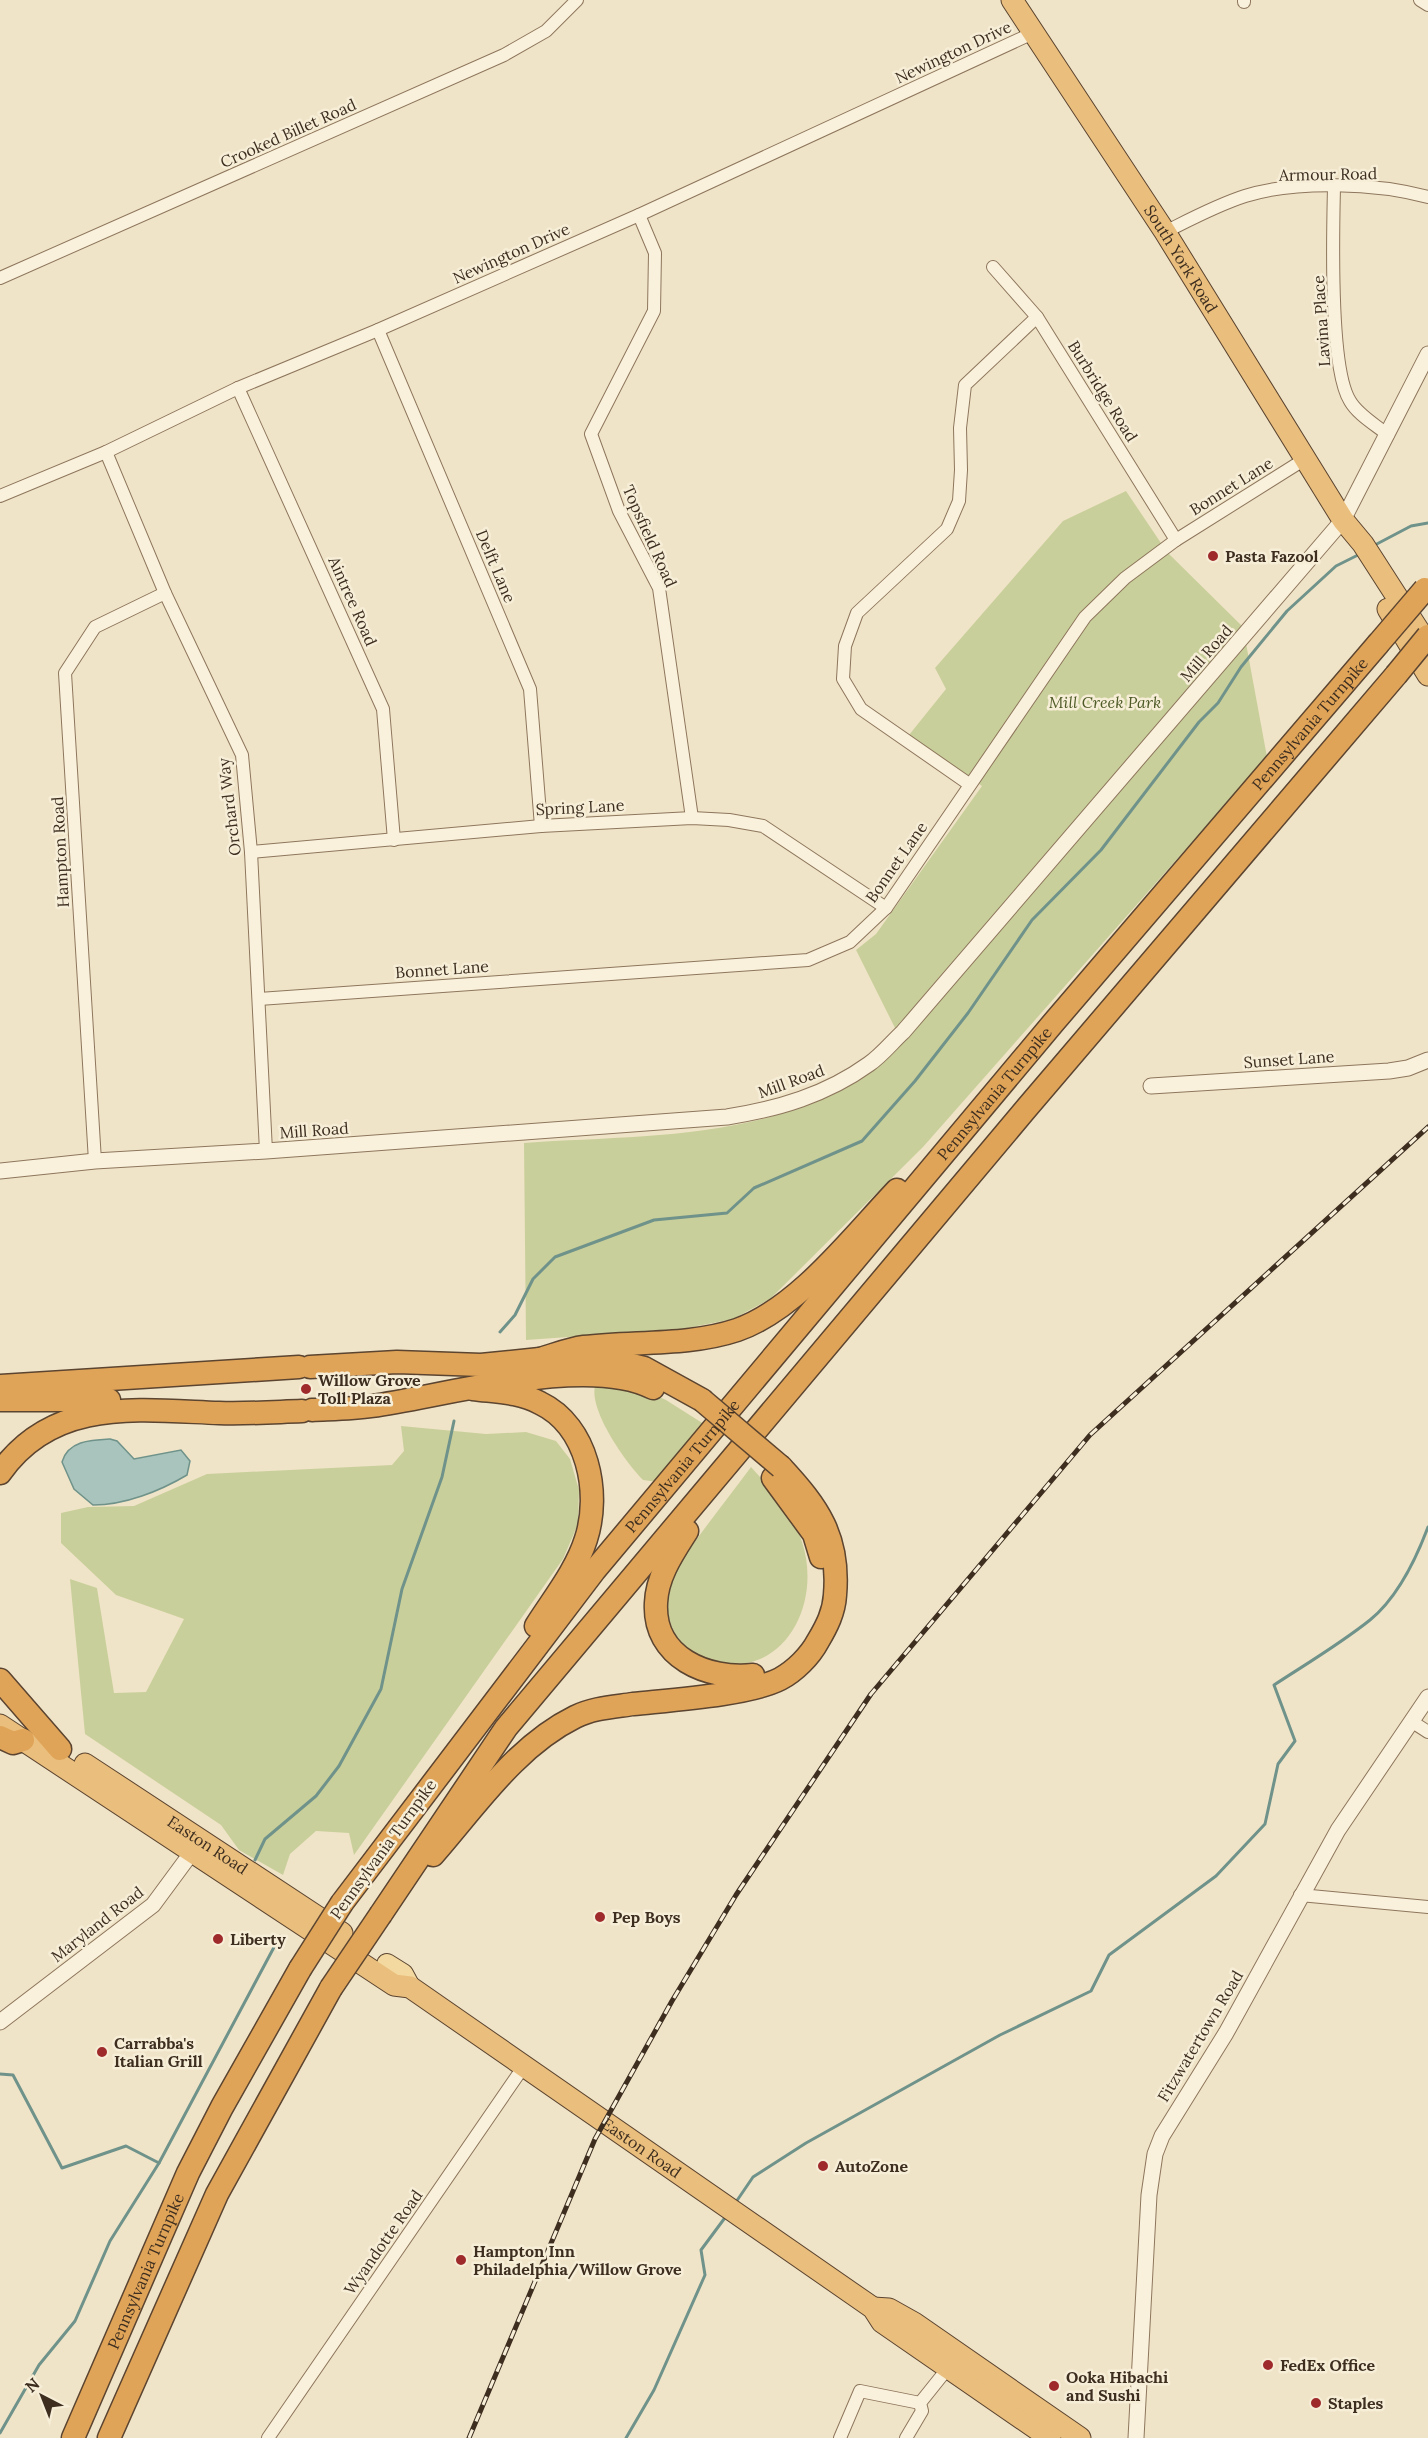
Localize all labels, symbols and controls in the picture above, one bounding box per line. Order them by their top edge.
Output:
street label: Newington Drive [892,16,1015,88]
street label: Crooked Billet Road [217,94,359,172]
street label: Armour Road [1278,163,1378,185]
street label: South York Road [1140,201,1222,316]
street label: Newington Drive [449,218,573,288]
street label: Lavina Place [1308,274,1334,367]
street label: Burbridge Road [1064,337,1142,446]
street label: Bonnet Lane [1186,452,1276,519]
street label: Topsfield Road [619,482,682,591]
street label: Delft Lane [472,527,520,606]
place label: Pasta Fazool [1225,546,1319,566]
marker: Pasta Fazool [1206,549,1220,563]
street label: Aintree Road [324,552,382,649]
street label: Mill Road [1176,620,1237,686]
street label: Pennsylvania Turnpike [1247,653,1372,794]
park label: Mill Creek Park [1049,692,1161,712]
street label: Orchard Way [213,756,245,857]
street label: Spring Lane [535,795,625,819]
street label: Hampton Road [47,796,73,908]
street label: Bonnet Lane [861,818,931,906]
street label: Bonnet Lane [394,956,490,982]
street label: Pennsylvania Turnpike [933,1022,1056,1164]
street label: Sunset Lane [1243,1046,1335,1072]
street label: Mill Road [755,1060,827,1102]
street label: Mill Road [279,1118,350,1142]
place label: Willow Grove Toll Plaza [318,1370,421,1408]
marker: Willow Grove Toll Plaza [299,1382,313,1396]
street label: Pennsylvania Turnpike [620,1395,744,1537]
street label: Pennsylvania Turnpike [326,1775,441,1923]
street label: Easton Road [164,1811,252,1879]
street label: Maryland Road [47,1881,148,1966]
place label: Pep Boys [612,1907,681,1927]
marker: Pep Boys [593,1910,607,1924]
place label: Liberty [230,1929,286,1949]
marker: Liberty [211,1932,225,1946]
street label: Fitzwatertown Road [1153,1966,1247,2105]
place label: Carrabba's Italian Grill [114,2033,203,2071]
marker: Carrabba's Italian Grill [95,2045,109,2059]
street label: Easton Road [598,2113,686,2182]
place label: AutoZone [835,2156,908,2176]
marker: AutoZone [816,2159,830,2173]
street label: Wyandotte Road [339,2185,427,2298]
street label: Pennsylvania Turnpike [103,2190,188,2352]
place label: Hampton Inn Philadelphia/Willow Grove [473,2241,682,2280]
marker: Hampton Inn Philadelphia/Willow Grove [454,2253,468,2267]
place label: FedEx Office [1280,2355,1376,2375]
marker: FedEx Office [1261,2358,1275,2372]
north arrow [12,2366,72,2426]
place label: Ooka Hibachi and Sushi [1066,2367,1168,2405]
text: N [21,2373,43,2396]
marker: Ooka Hibachi and Sushi [1047,2379,1061,2393]
place label: Staples [1328,2393,1384,2413]
marker: Staples [1309,2396,1323,2410]

